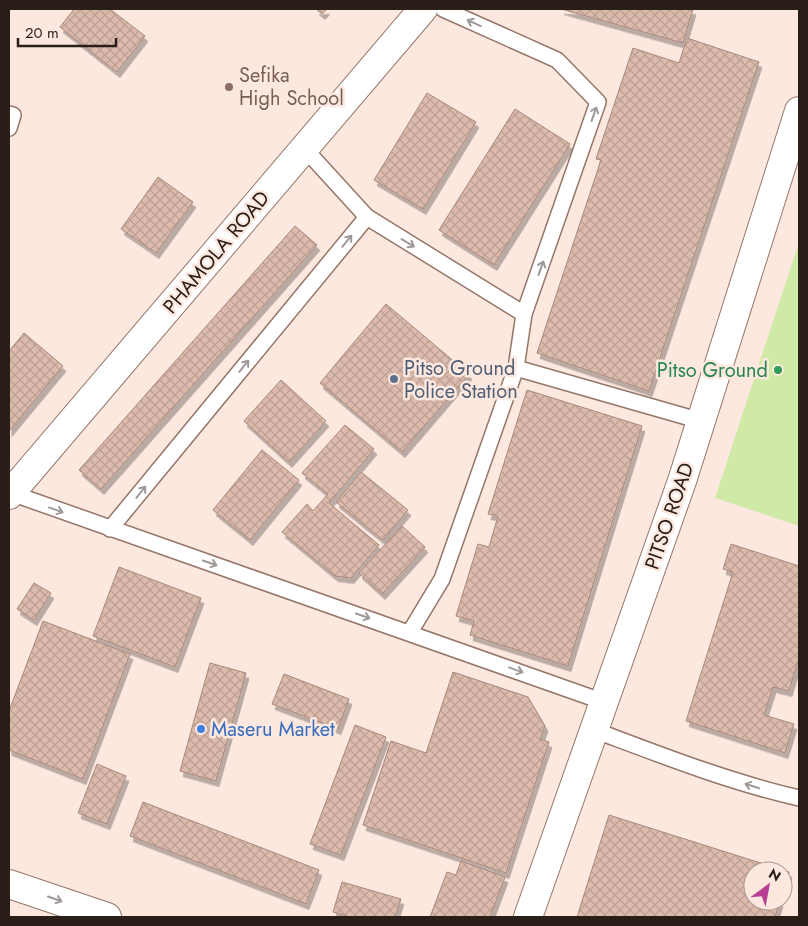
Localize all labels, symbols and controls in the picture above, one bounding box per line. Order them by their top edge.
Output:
scale bar [18,15,115,47]
one-way arrow [467,17,482,27]
text: 20 m [25,22,59,44]
place label: Sefika High School [239,61,344,113]
marker: Sefika High School [223,81,235,93]
one-way arrow [590,107,599,123]
street label: PHAMOLA ROAD [156,185,276,320]
one-way arrow [342,235,353,248]
one-way arrow [401,238,415,248]
one-way arrow [537,261,546,276]
place label: Pitso Ground Police Station [404,354,518,406]
place label: Pitso Ground [657,356,768,385]
one-way arrow [239,360,250,373]
marker: Pitso Ground [772,364,784,376]
marker: Pitso Ground Police Station [388,373,400,385]
street label: PITSO ROAD [638,459,701,573]
one-way arrow [135,485,146,498]
one-way arrow [48,505,63,515]
one-way arrow [201,559,217,569]
one-way arrow [355,612,371,621]
one-way arrow [508,666,524,675]
place label: Maseru Market [211,715,335,744]
marker: Maseru Market [195,723,207,735]
one-way arrow [745,780,761,790]
north arrow [743,861,793,911]
text: N [765,864,785,886]
one-way arrow [47,895,63,905]

